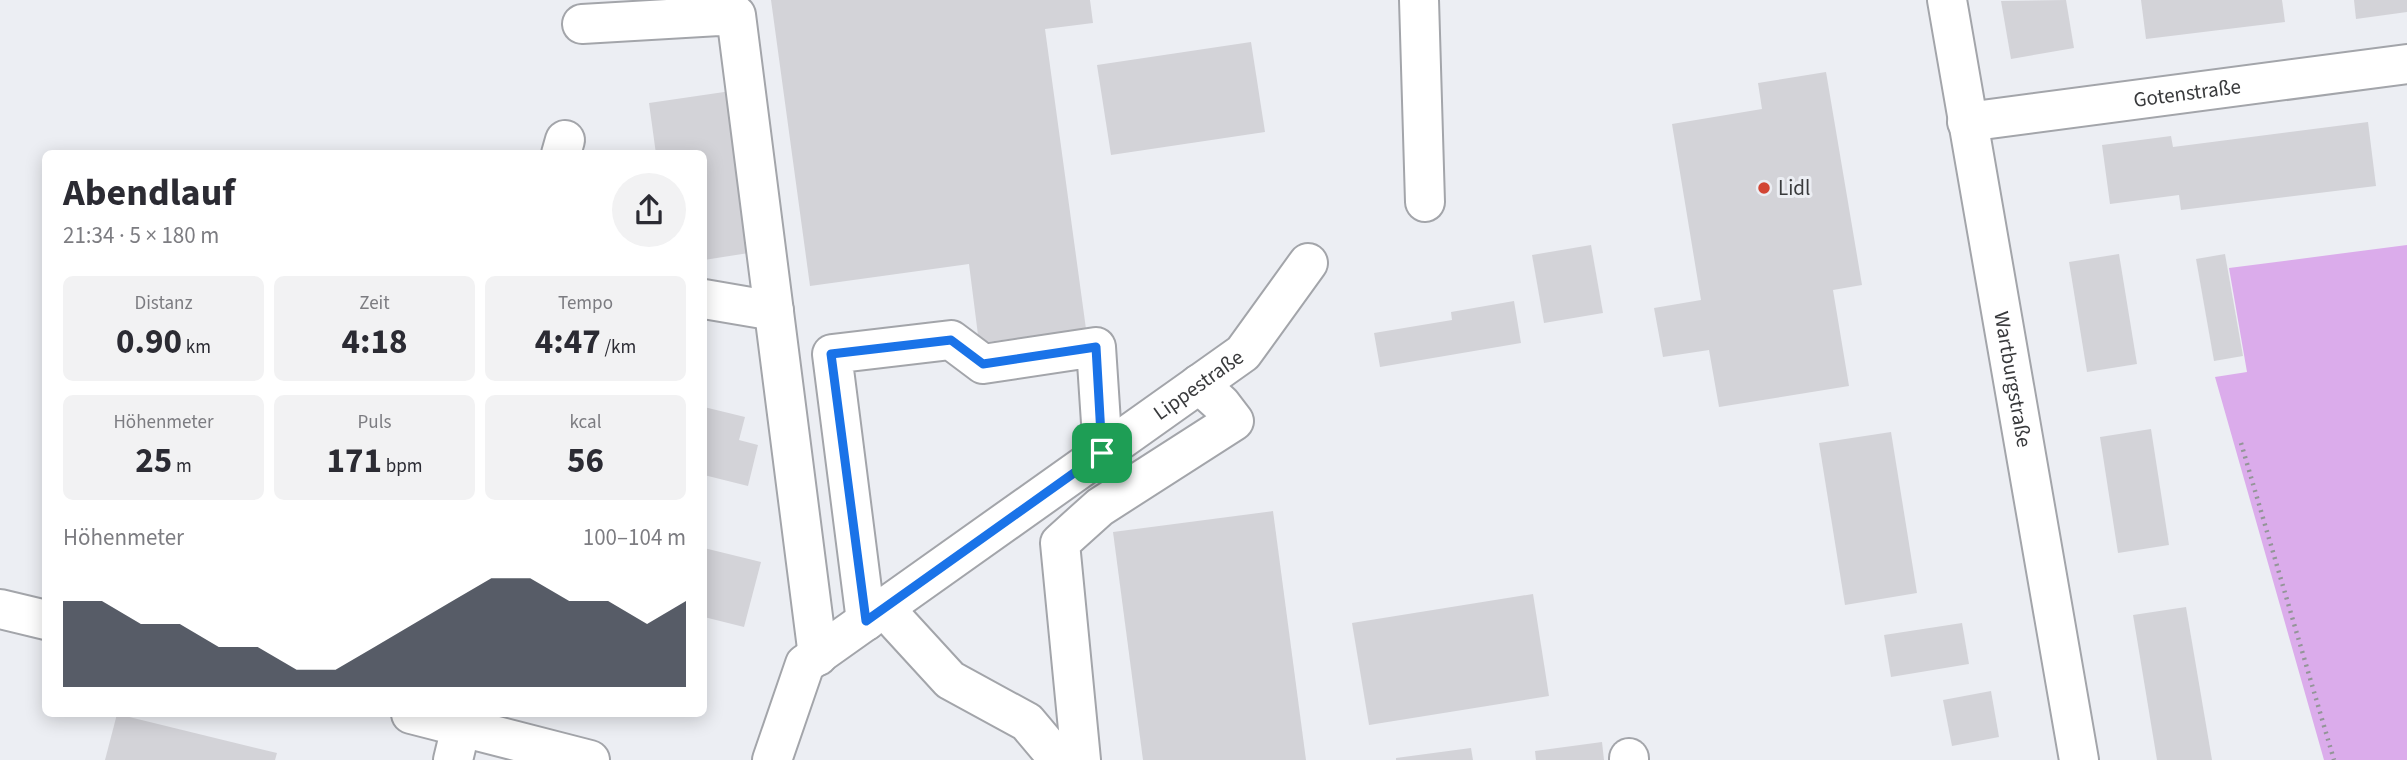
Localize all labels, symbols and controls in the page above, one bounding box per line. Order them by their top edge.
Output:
street label: Gotenstraße [2132,71,2243,115]
text: Abendlauf [63,166,235,220]
button: share [612,173,686,247]
place label: Lidl [1778,173,1810,203]
marker: Lidl [1756,180,1772,196]
text: 21:34 · 5 × 180 m [63,219,219,252]
text: Distanz [134,290,193,317]
text: Zeit [359,290,390,317]
text: Tempo [558,290,613,317]
street label: Wartburgstraße [1986,309,2039,450]
text: 0.90 [116,317,182,367]
text: 4:18 [342,317,407,367]
text: 4:47 [535,317,601,367]
text: km [182,334,211,361]
text: /km [601,334,636,361]
street label: Lippestraße [1147,342,1250,427]
text: Höhenmeter [113,409,214,436]
text: Puls [358,409,391,436]
text: kcal [570,409,601,436]
pin [1072,423,1132,483]
icon: arrive [1083,434,1121,472]
text: 25 [135,436,172,486]
text: 171 [326,436,382,486]
text: 56 [567,436,604,486]
text: m [172,453,192,480]
text: bpm [382,453,423,480]
text: Höhenmeter [63,521,184,554]
text: 100–104 m [583,521,686,554]

